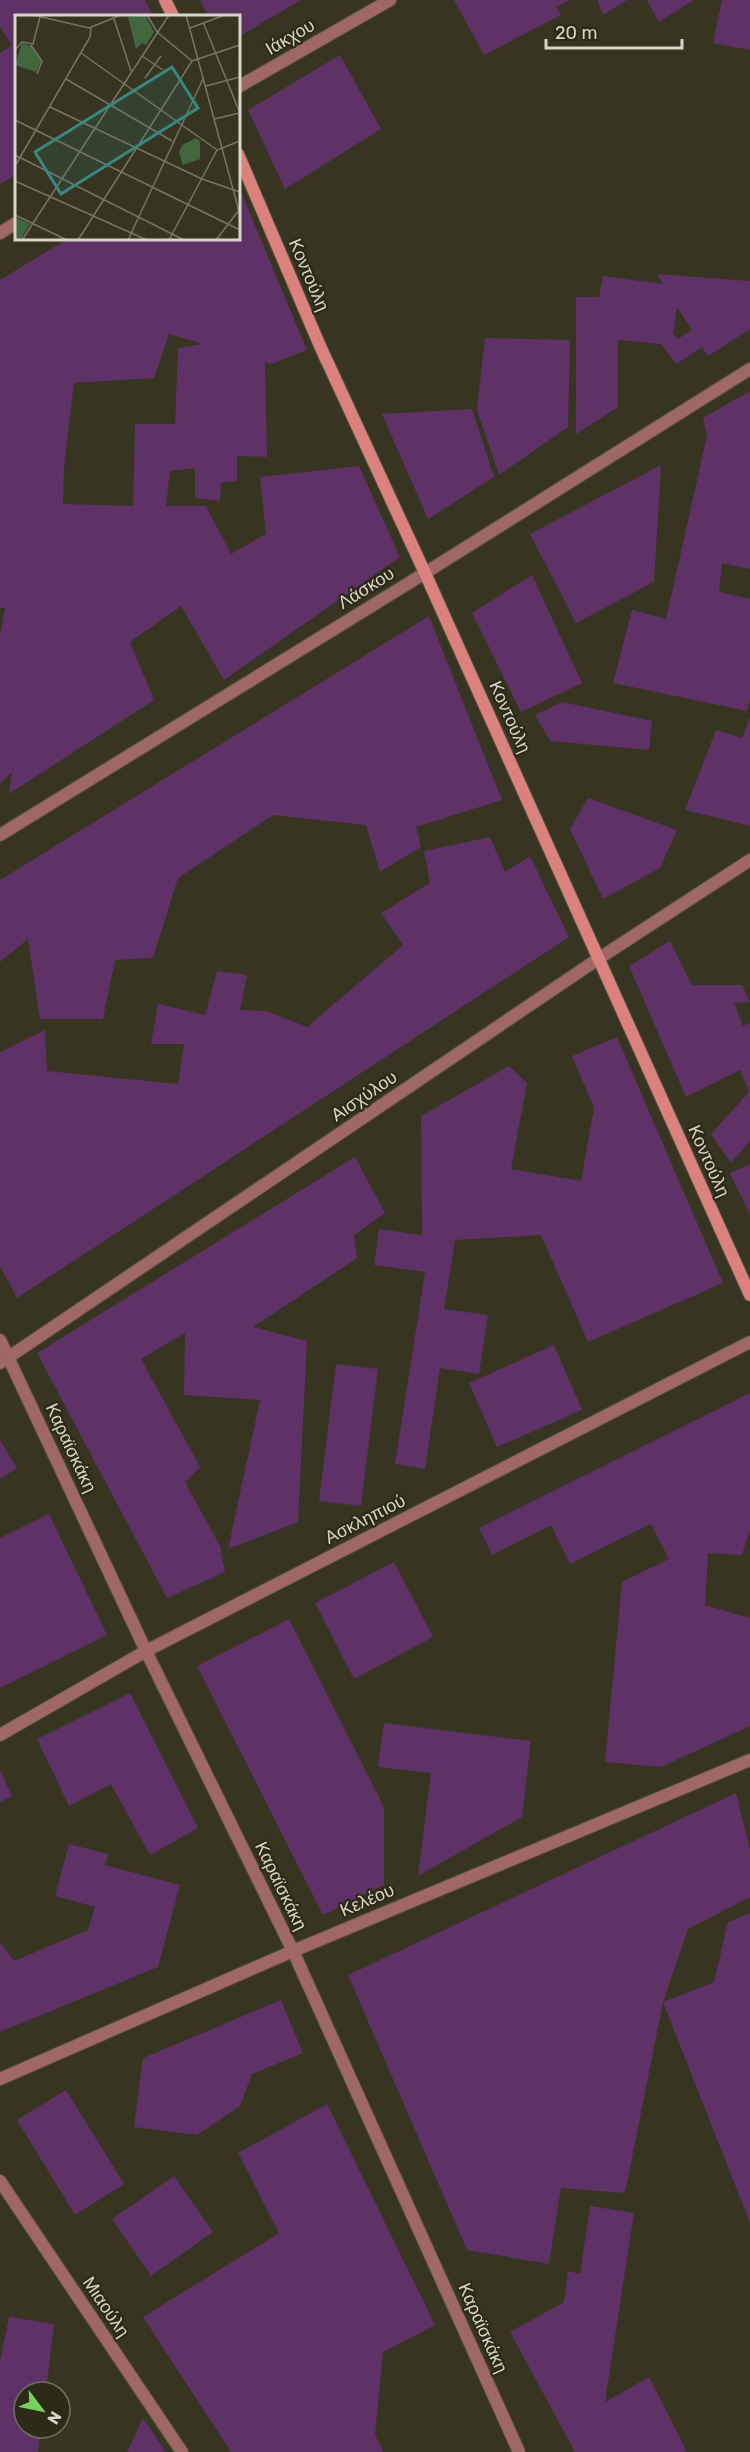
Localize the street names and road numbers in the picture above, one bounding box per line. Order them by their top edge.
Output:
street label: Ιάκχου [261,14,319,60]
street label: Κοντούλη [284,235,334,315]
street label: Λάσκου [334,562,398,614]
street label: Κοντούλη [484,678,536,756]
street label: Αισχύλου [327,1066,401,1126]
street label: Κοντούλη [683,1122,735,1200]
street label: Καραϊσκάκη [41,1400,101,1496]
street label: Ασκληπιού [321,1489,409,1549]
street label: Καραϊσκάκη [250,1838,312,1934]
street label: Κελέου [337,1879,397,1921]
street label: Μιαούλη [78,2273,134,2341]
street label: Καραϊσκάκη [453,2280,513,2376]

